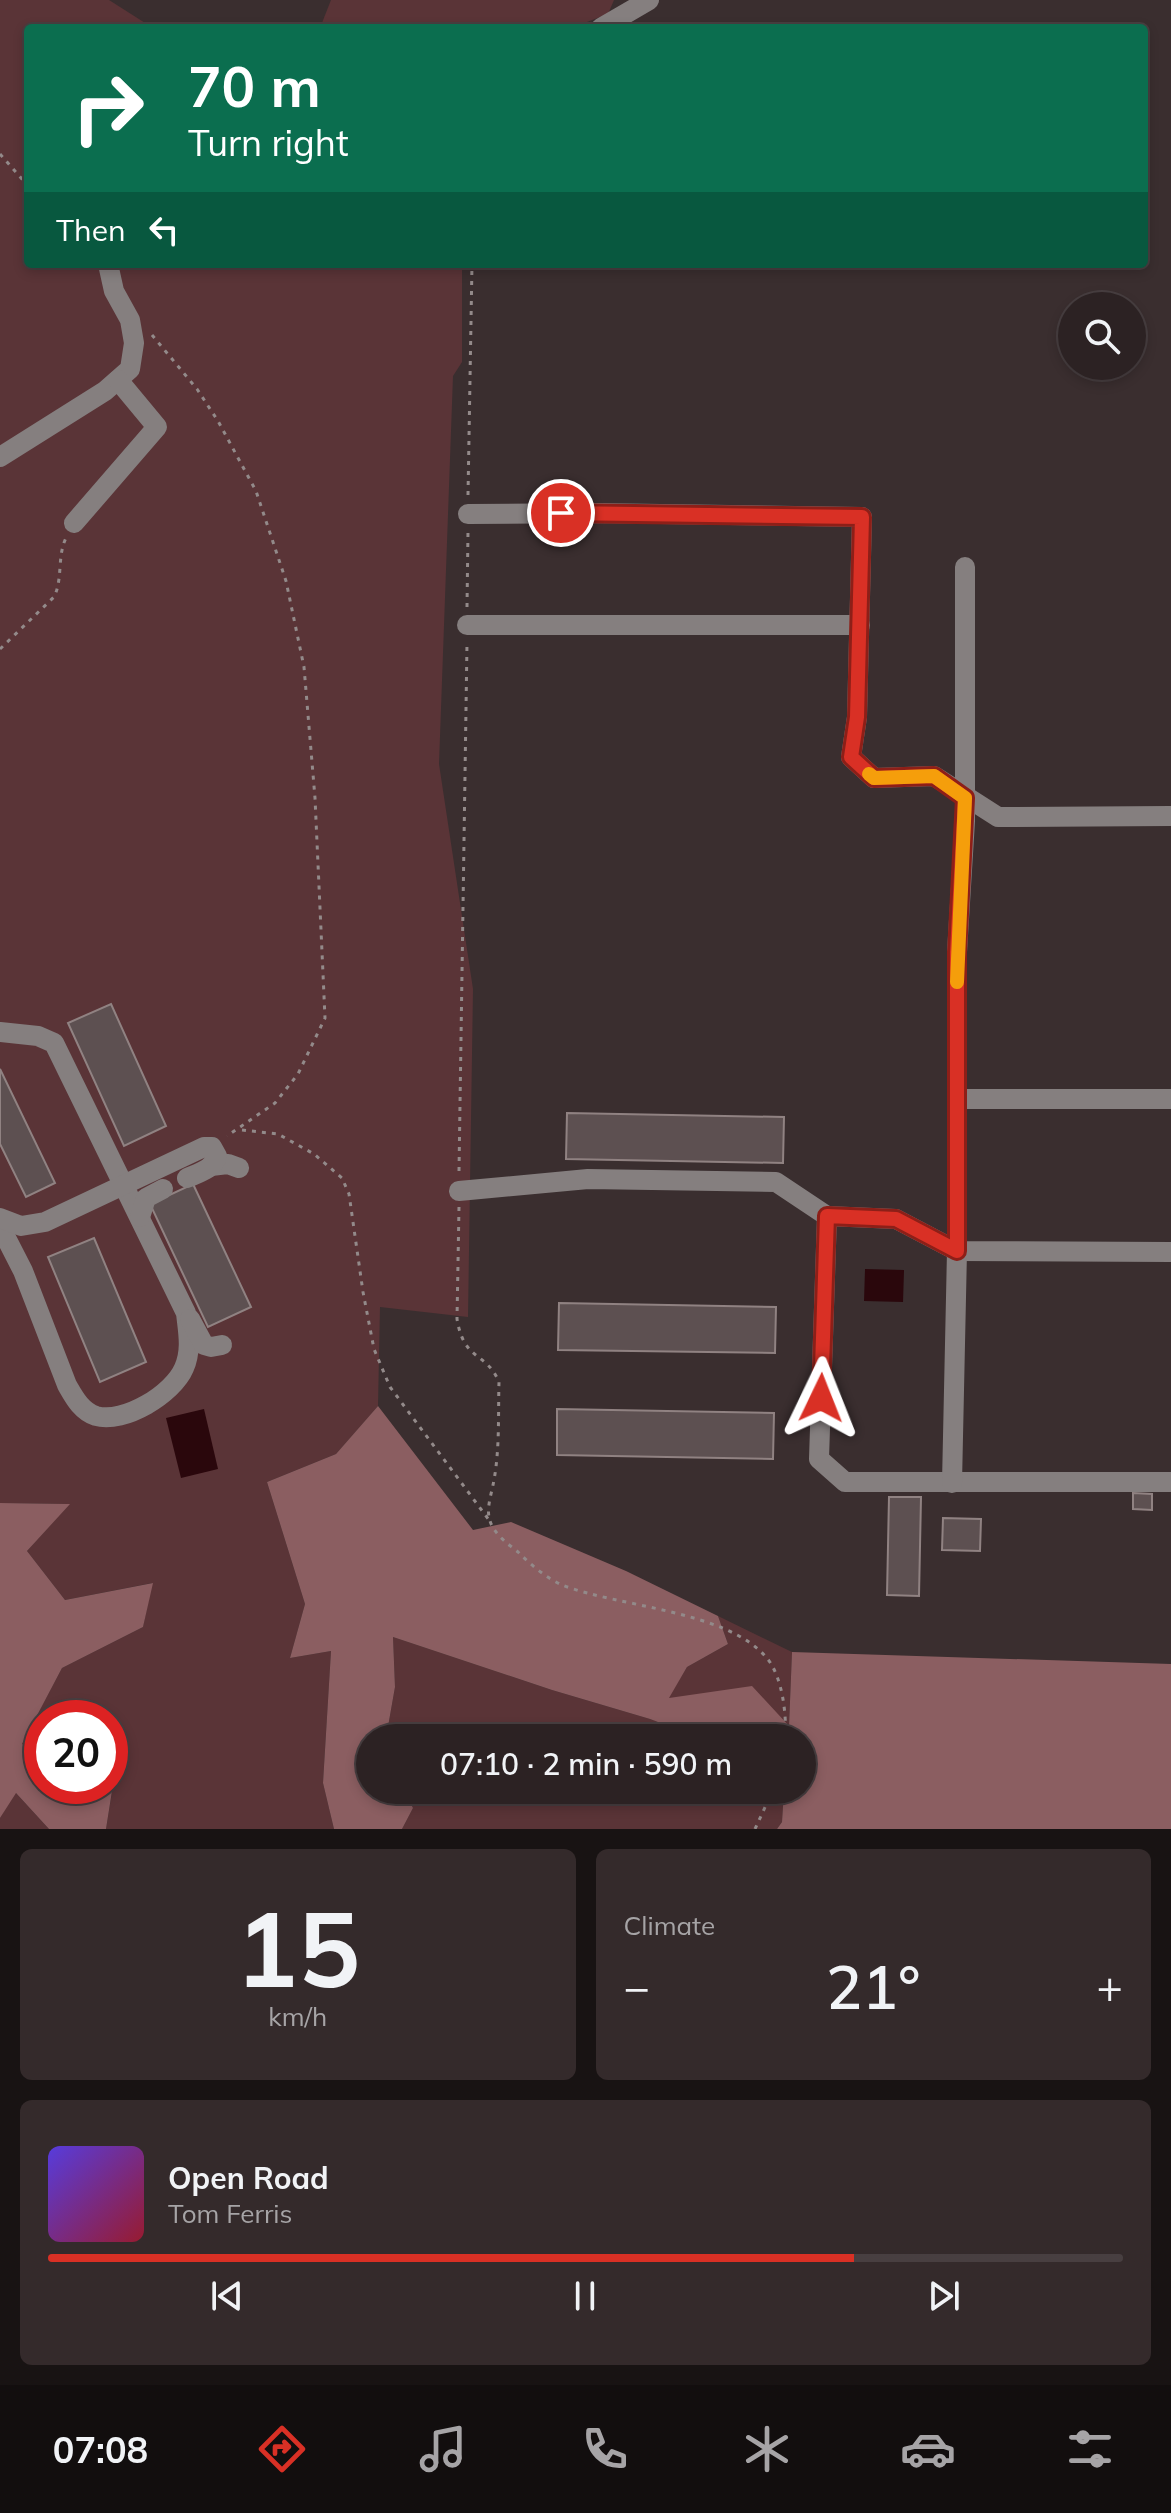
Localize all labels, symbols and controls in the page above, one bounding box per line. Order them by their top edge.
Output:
text: 70 m [188,51,321,121]
icon: right [56,56,160,160]
text: Turn right [188,120,349,165]
icon: left [142,208,186,252]
text: Then [56,211,126,249]
map controls [1058,292,1146,380]
button: search [1058,292,1146,380]
pin [527,479,595,547]
icon: arrive [539,491,583,535]
position arrow [779,1356,863,1440]
speed limit sign: 20 [24,1700,128,1804]
text: 07:10 · 2 min · 590 m [440,1745,732,1783]
text: 15 [235,1882,360,2013]
text: Climate [624,1909,715,1942]
text: 21° [826,1949,921,2024]
text: − [624,1959,650,2014]
text: + [1097,1959,1123,2014]
text: km/h [268,2000,327,2033]
text: Open Road [168,2159,329,2197]
text: Tom Ferris [168,2197,292,2230]
icon: previous [205,2274,249,2318]
icon: pause [563,2274,607,2318]
icon: next [922,2274,966,2318]
icon: directions [254,2421,310,2477]
icon: music [415,2421,471,2477]
icon: phone [577,2421,633,2477]
icon: climate [739,2421,795,2477]
icon: car [900,2421,956,2477]
icon: filters [1062,2421,1118,2477]
text: 07:08 [53,2427,148,2472]

